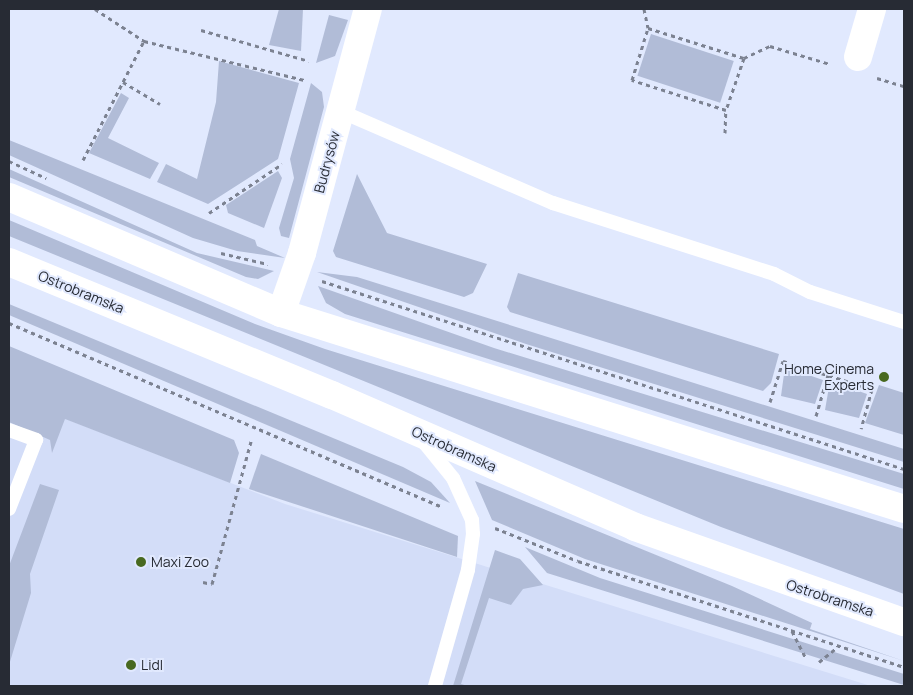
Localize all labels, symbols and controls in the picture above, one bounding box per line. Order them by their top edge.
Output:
street label: Budrysów [311,129,343,195]
street label: Ostrobramska [36,267,126,317]
place label: Home Cinema Experts [784,361,874,394]
marker: Home Cinema Experts [878,371,890,383]
street label: Ostrobramska [409,423,499,475]
place label: Maxi Zoo [151,554,209,570]
marker: Maxi Zoo [135,556,147,568]
street label: Ostrobramska [784,576,876,620]
place label: Lidl [141,657,163,673]
marker: Lidl [125,659,137,671]

